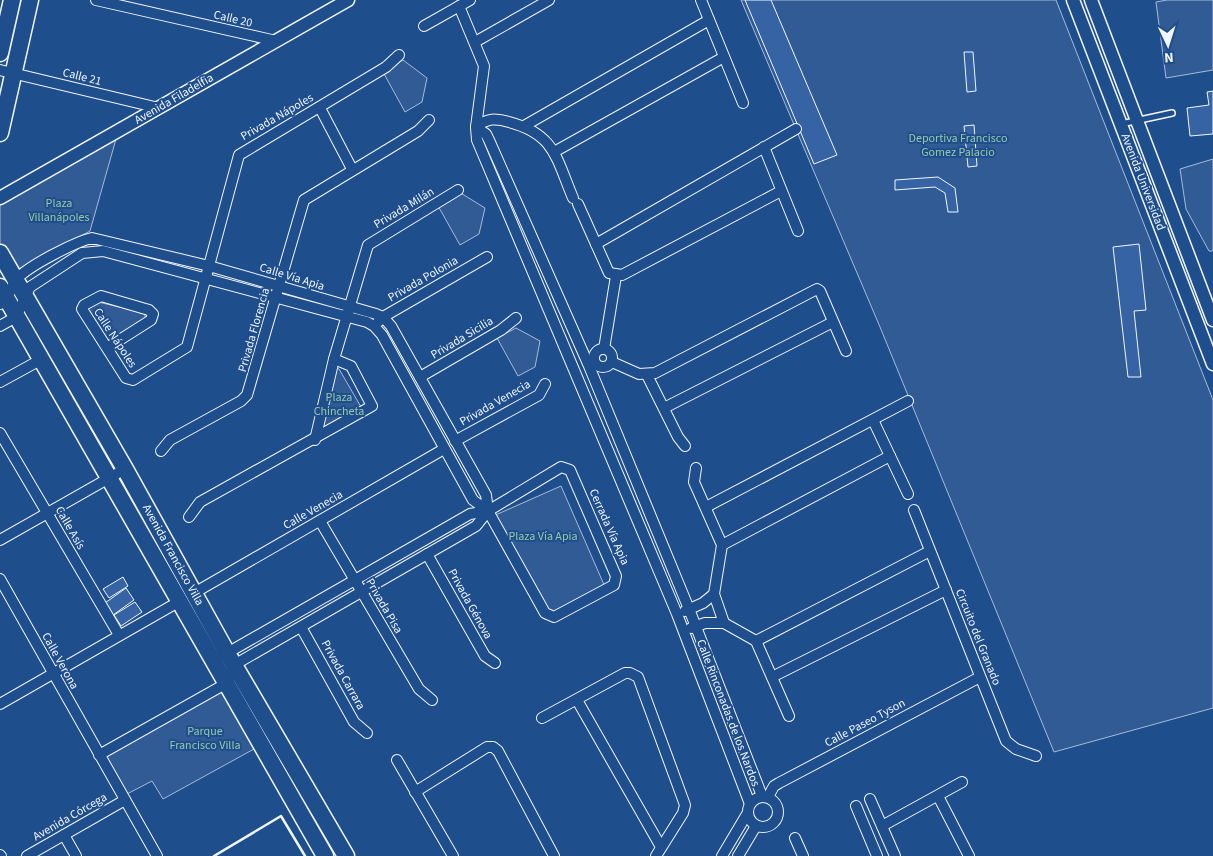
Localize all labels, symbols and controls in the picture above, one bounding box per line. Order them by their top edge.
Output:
street label: Calle 20 [212,6,254,32]
north arrow [1143,20,1193,70]
text: N [1163,47,1174,67]
street label: Calle 21 [61,64,103,90]
street label: Avenida Filadelfia [131,69,217,129]
street label: Privada Nápoles [237,89,317,145]
park label: Deportiva Francisco Gomez Palacio [909,130,1007,161]
street label: Avenida Universidad [1117,131,1169,233]
street label: Privada Milán [371,183,437,233]
park label: Plaza Villanápoles [28,195,90,226]
street label: Privada Polonia [385,252,461,306]
street label: Calle Vía Apia [257,259,327,295]
street label: Privada Florencia [234,286,274,374]
street label: Calle Nápoles [89,305,141,371]
street label: Privada Sicilia [428,313,496,363]
street label: Privada Venecia [456,376,534,430]
park label: Plaza Chincheta [314,389,364,420]
street label: Calle Venecia [280,486,346,534]
street label: Cerrada Vía Apia [585,486,633,568]
street label: Avenida Francisco Villa [138,501,208,609]
street label: Calle Asís [51,503,89,553]
park label: Plaza Vía Apia [508,528,578,545]
street label: Privada Génova [444,566,496,642]
street label: Privada Pisa [361,575,407,637]
street label: Circuito del Granado [951,586,1005,688]
street label: Calle Verona [37,630,83,692]
street label: Privada Carrara [317,637,369,713]
street label: Calle Rinconadas de los Nardos [692,637,764,789]
street label: Calle Paseo Tyson [822,695,908,751]
park label: Parque Francisco Villa [169,723,241,754]
street label: Avenida Córcega [30,789,110,845]

